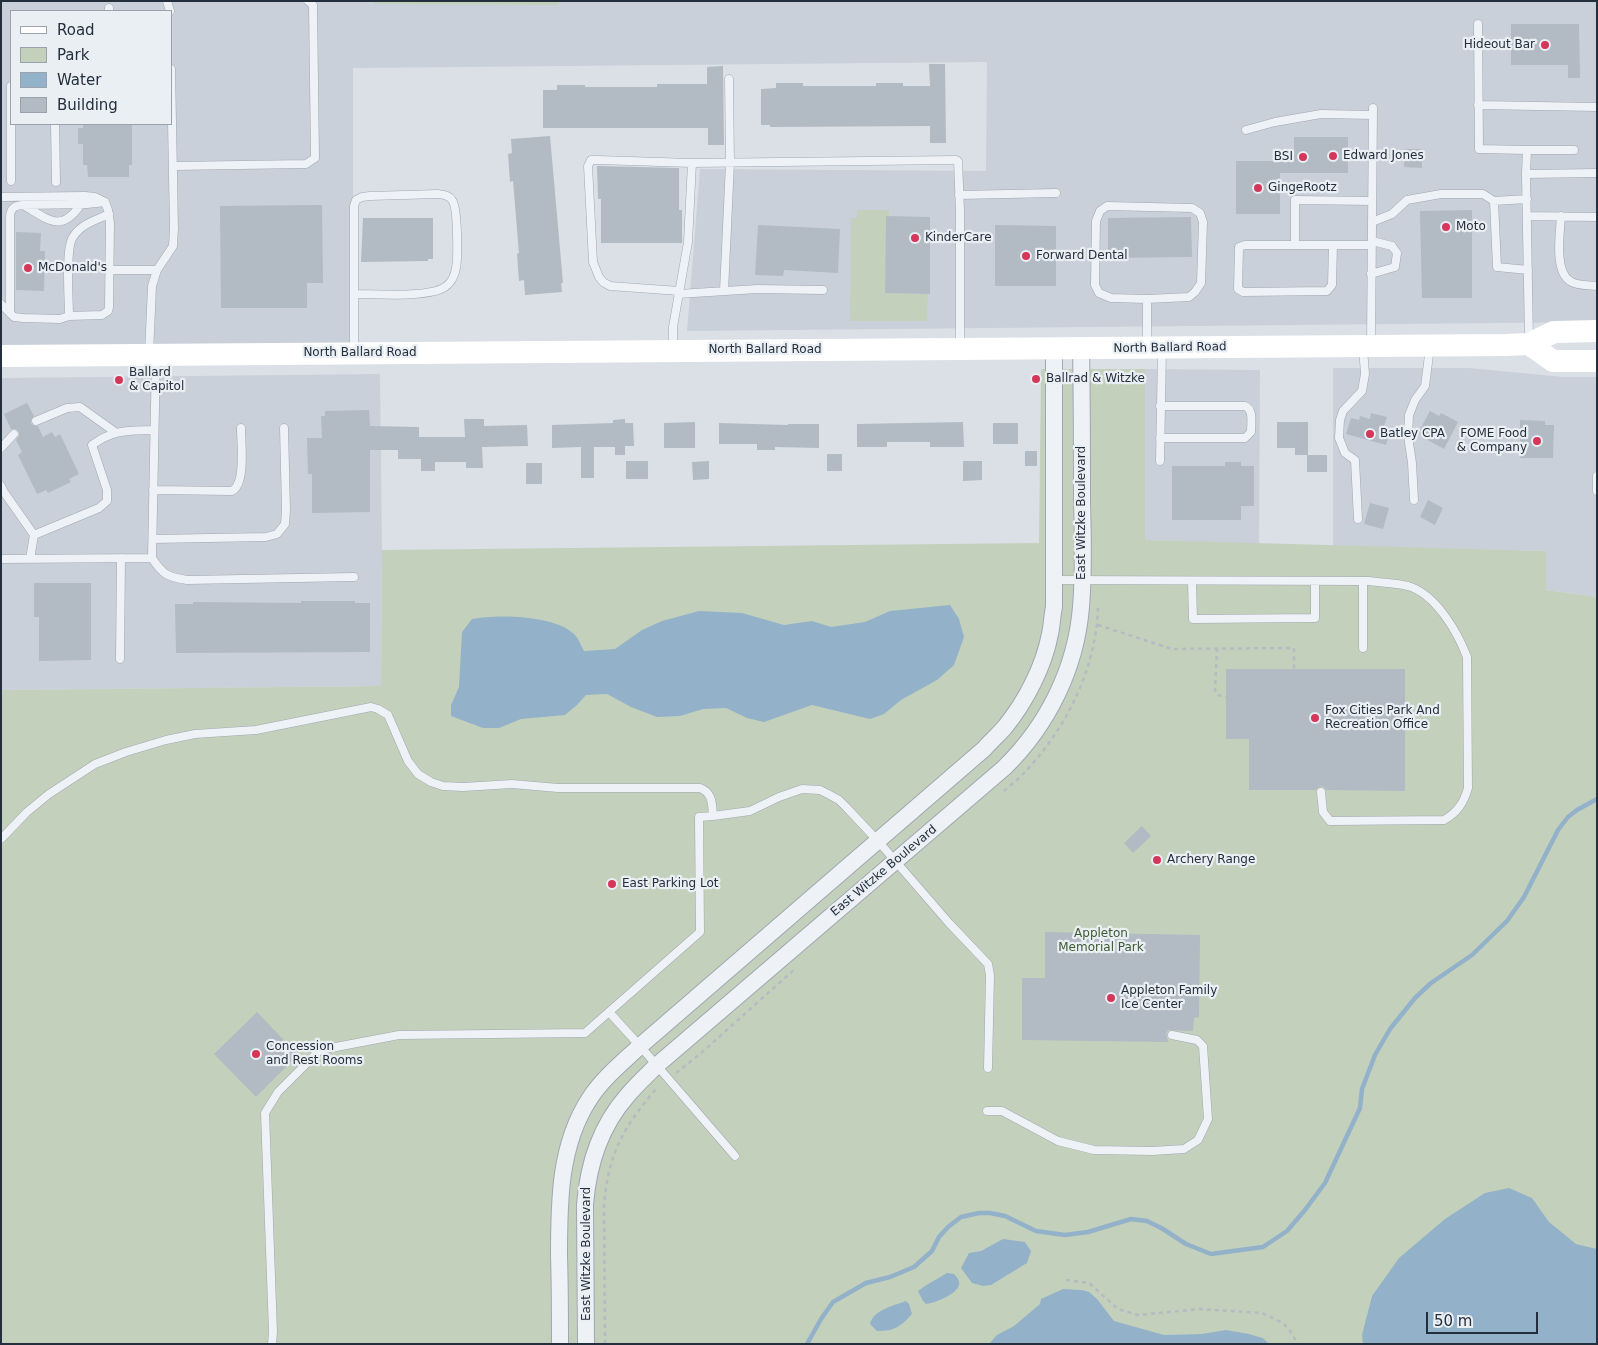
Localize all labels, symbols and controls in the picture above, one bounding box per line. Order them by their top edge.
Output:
legend [10,10,172,125]
text: Road [57,21,95,39]
place label: Hideout Bar [1464,38,1535,52]
marker: Hideout Bar [1539,39,1551,51]
text: Park [57,46,89,64]
text: Water [57,71,101,89]
text: Building [57,96,118,114]
place label: Edward Jones [1343,149,1424,163]
place label: BSI [1274,150,1293,164]
marker: Edward Jones [1327,150,1339,162]
marker: BSI [1297,151,1309,163]
place label: GingeRootz [1268,181,1337,195]
marker: GingeRootz [1252,182,1264,194]
place label: Moto [1456,220,1486,234]
marker: Moto [1440,221,1452,233]
place label: KinderCare [925,231,992,245]
marker: KinderCare [909,232,921,244]
place label: Forward Dental [1036,249,1128,263]
marker: Forward Dental [1020,250,1032,262]
place label: McDonald's [38,261,107,275]
marker: McDonald's [22,262,34,274]
street label: North Ballard Road [1113,340,1227,356]
street label: North Ballard Road [708,343,822,357]
street label: North Ballard Road [303,346,417,360]
place label: Ballard & Capitol [129,366,184,394]
place label: Ballrad & Witzke [1046,372,1145,386]
marker: Ballrad & Witzke [1030,373,1042,385]
marker: Ballard & Capitol [113,374,125,386]
place label: Batley CPA [1380,427,1445,441]
place label: FOME Food & Company [1457,427,1527,455]
marker: Batley CPA [1364,428,1376,440]
marker: FOME Food & Company [1531,435,1543,447]
street label: East Witzke Boulevard [1075,446,1089,580]
place label: Fox Cities Park And Recreation Office [1325,704,1440,732]
marker: Fox Cities Park And Recreation Office [1309,712,1321,724]
street label: East Witzke Boulevard [828,822,940,920]
place label: Archery Range [1167,853,1255,867]
marker: Archery Range [1151,854,1163,866]
place label: East Parking Lot [622,877,719,891]
marker: East Parking Lot [606,878,618,890]
park label: Appleton Memorial Park [1058,927,1144,955]
place label: Appleton Family Ice Center [1121,984,1217,1012]
marker: Appleton Family Ice Center [1105,992,1117,1004]
place label: Concession and Rest Rooms [266,1040,363,1068]
marker: Concession and Rest Rooms [250,1048,262,1060]
street label: East Witzke Boulevard [580,1187,594,1321]
scale bar [1428,1302,1540,1334]
text: 50 m [1434,1312,1472,1330]

